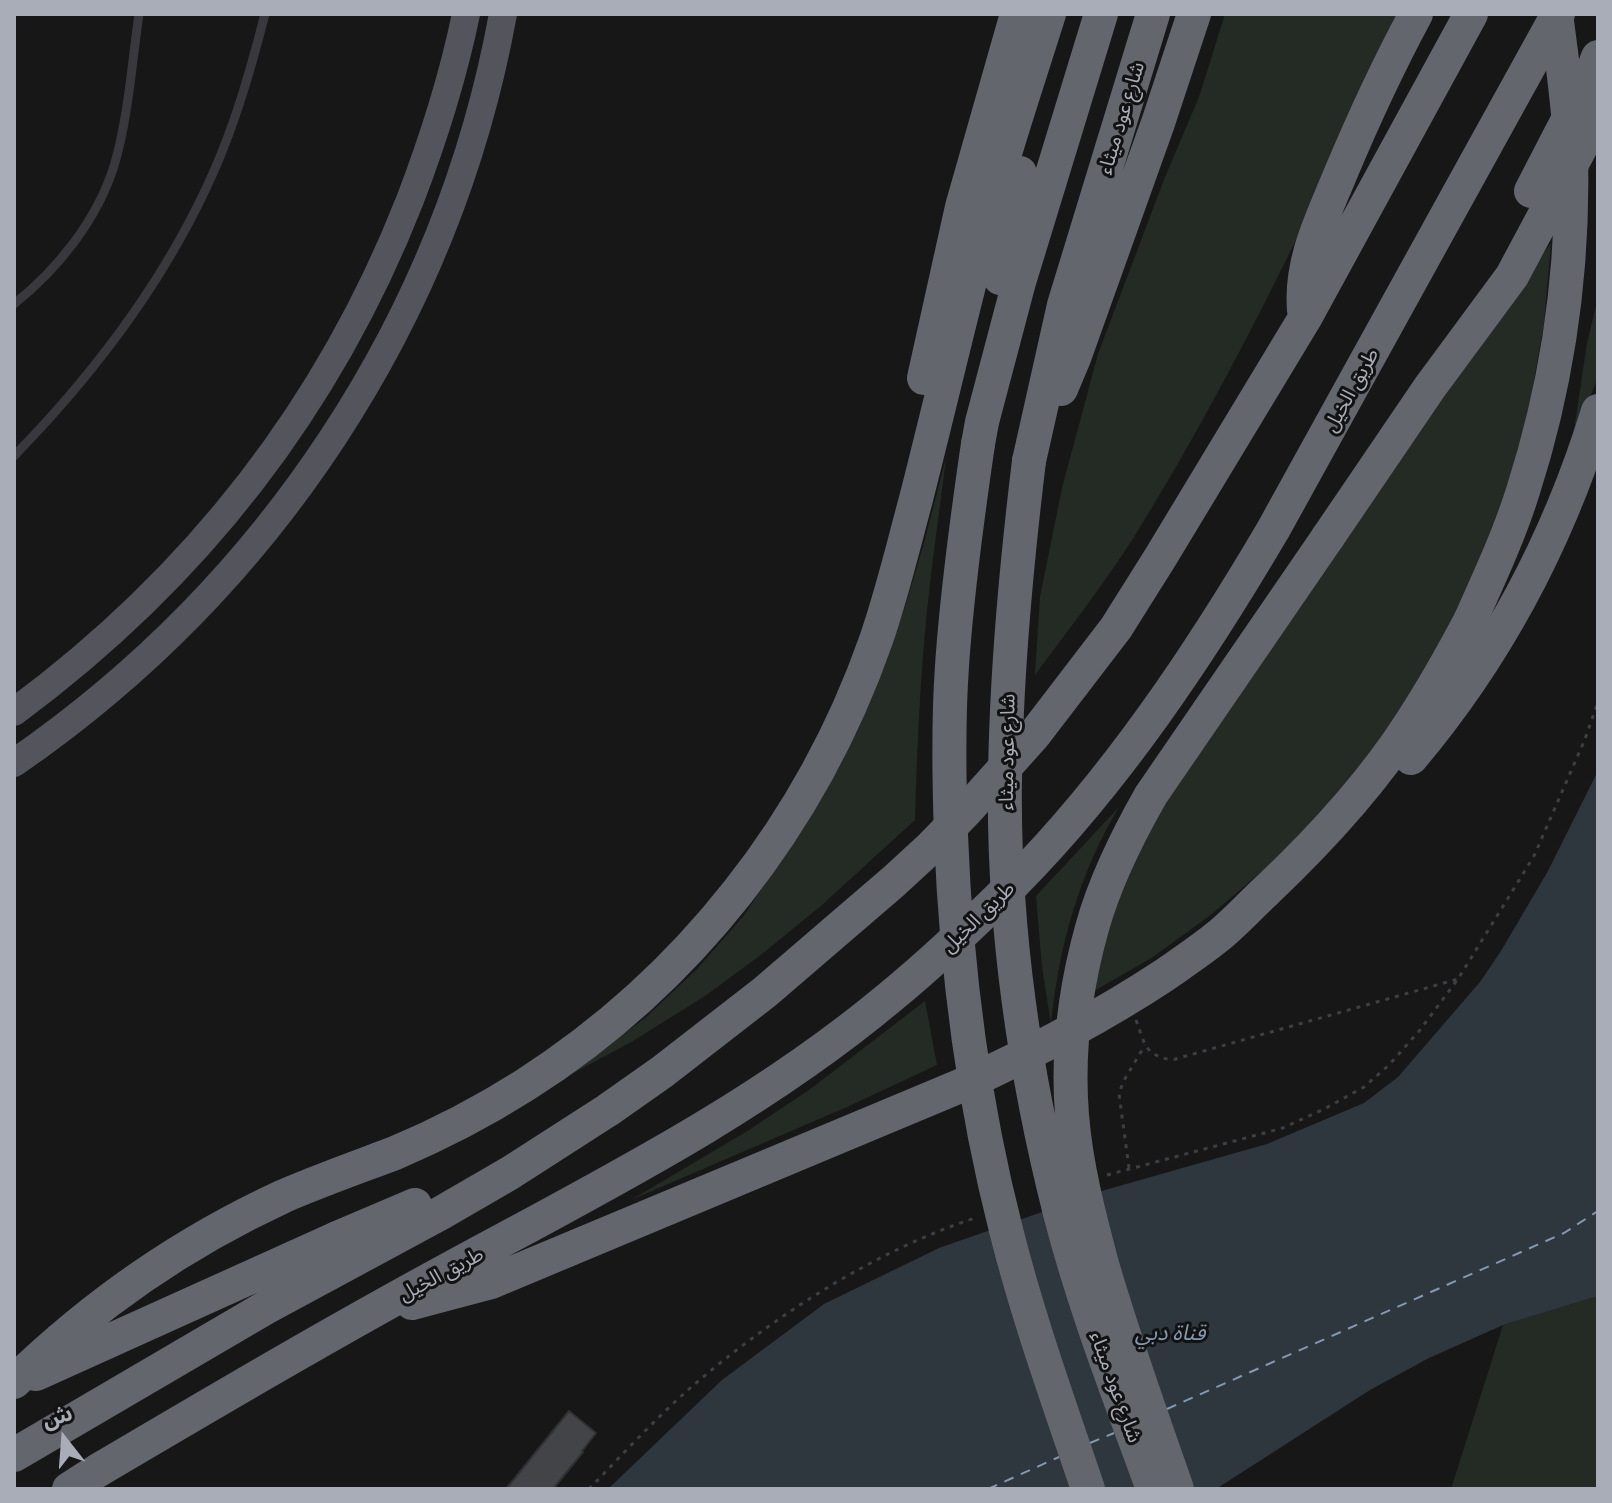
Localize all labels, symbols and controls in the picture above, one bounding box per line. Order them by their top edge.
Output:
street label: شارع عود ميثاء [1092,59,1150,177]
street label: طريق الخيل [1318,344,1384,436]
street label: شارع عود ميثاء [994,693,1020,811]
street label: طريق الخيل [936,876,1020,958]
street label: طريق الخيل [395,1242,487,1306]
water label: قناة دبي [1135,1320,1205,1346]
street label: شارع عود ميثاء [1085,1328,1147,1446]
north arrow [24,1399,104,1479]
text: ش [39,1399,75,1432]

